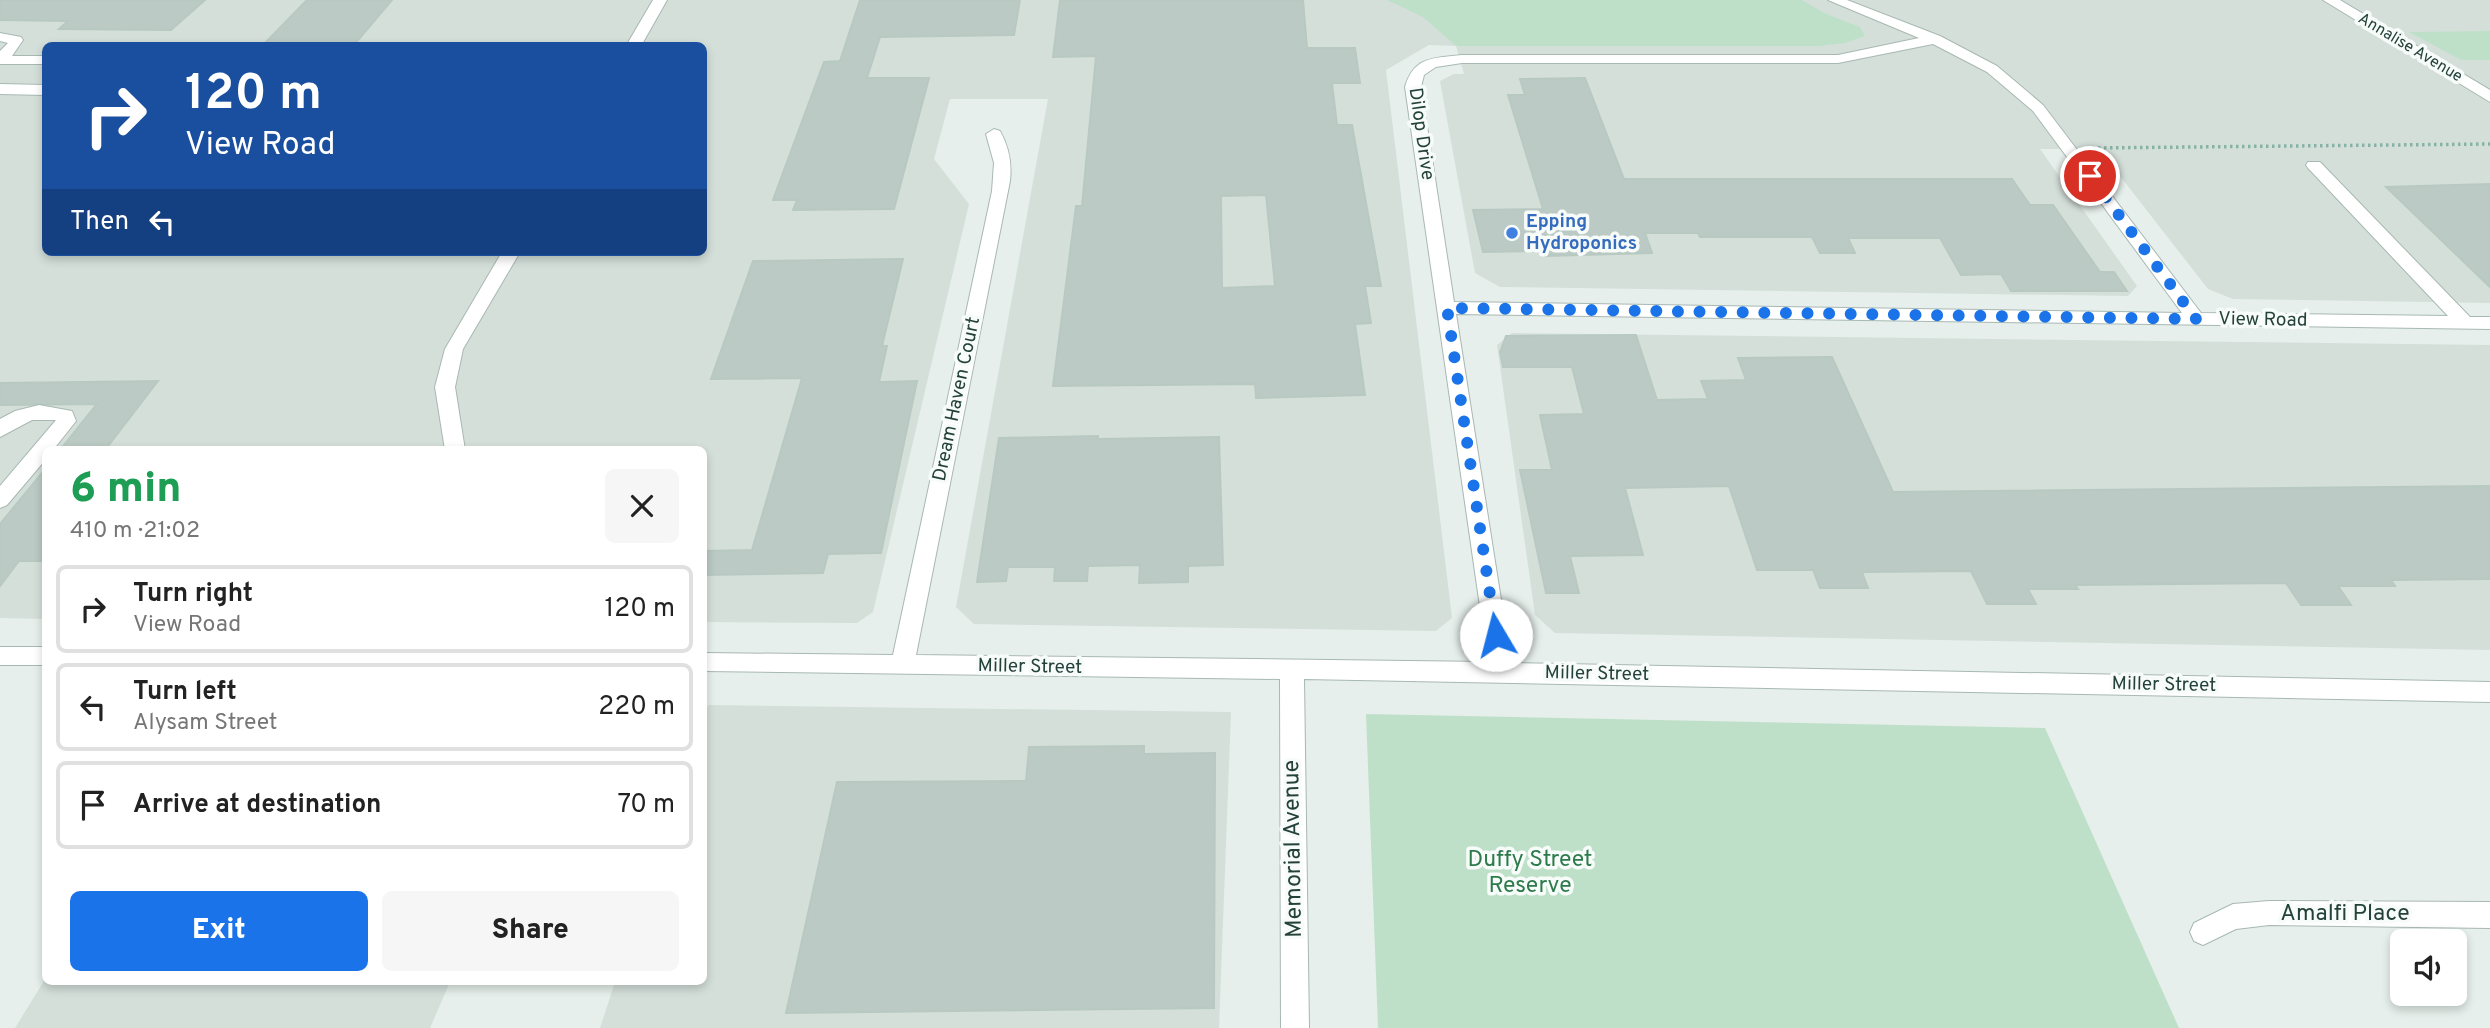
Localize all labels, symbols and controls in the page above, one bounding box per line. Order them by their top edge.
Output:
street label: Annalise Avenue [2354,9,2466,87]
text: 120 m [185,65,322,127]
icon: right [70,70,161,161]
street label: Dilop Drive [1403,86,1439,182]
text: View Road [185,126,335,166]
pin [2060,146,2120,206]
icon: arrive [2071,157,2109,195]
icon: left [143,203,181,241]
text: Then [70,206,129,239]
place label: Epping Hydroponics [1526,210,1637,256]
marker: Epping Hydroponics [1504,225,1520,241]
street label: View Road [2218,307,2308,333]
street label: Dream Haven Court [928,315,986,483]
text: 6 min [70,464,182,517]
button: close [605,469,679,543]
text: 410 m · 21:02 [70,517,200,546]
text: Turn right [133,578,253,611]
icon: right [74,590,112,628]
text: 120 m [605,593,675,626]
position arrow [1459,598,1533,672]
text: View Road [133,611,241,640]
street label: Miller Street [977,654,1083,680]
street label: Miller Street [1544,661,1650,687]
street label: Miller Street [2111,672,2217,698]
text: Turn left [133,676,237,709]
icon: left [74,688,112,726]
text: 220 m [598,691,675,724]
text: Alysam Street [133,709,278,738]
street label: Memorial Avenue [1278,760,1310,938]
icon: arrive [74,786,112,824]
text: Arrive at destination [133,789,381,822]
text: 70 m [617,789,675,822]
park label: Duffy Street Reserve [1467,846,1593,901]
button: Exit [70,891,368,971]
button: Share [382,891,679,971]
street label: Amalfi Place [2280,900,2410,929]
map controls [2390,929,2467,1006]
button: sound [2390,929,2467,1006]

